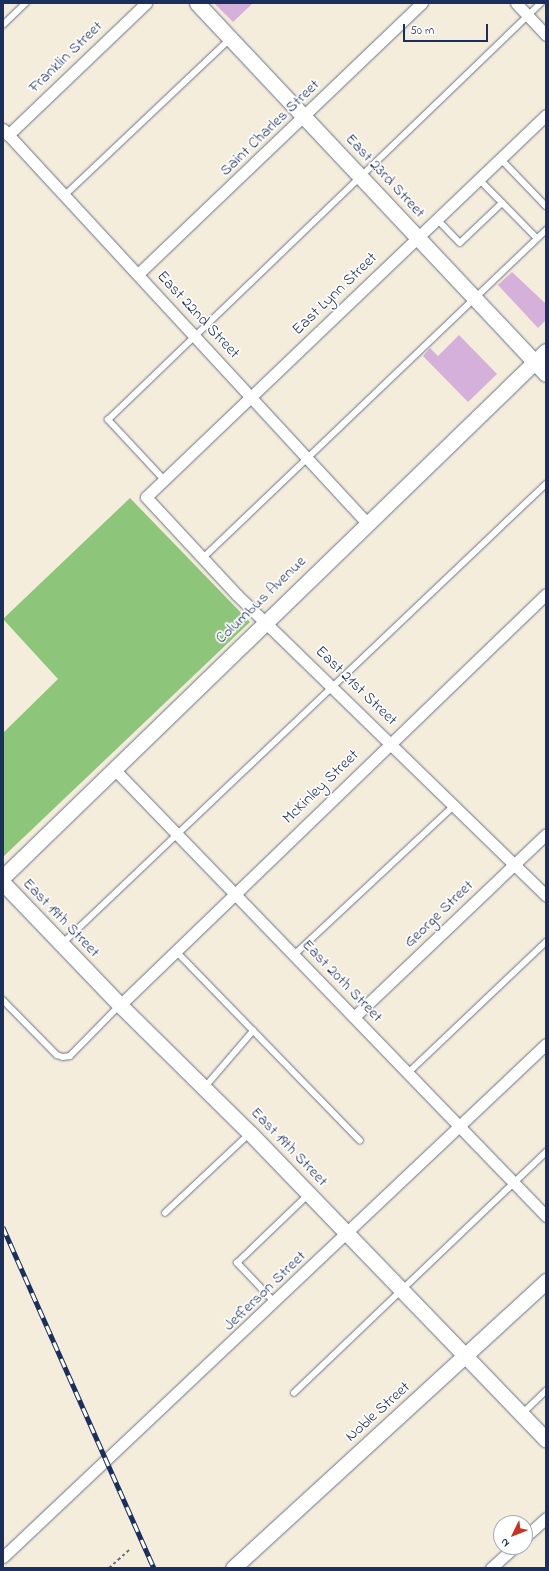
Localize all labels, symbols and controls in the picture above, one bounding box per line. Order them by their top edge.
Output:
scale bar [405,16,490,42]
street label: Franklin Street [25,17,107,97]
text: 50 m [410,22,434,40]
street label: Saint Charles Street [216,75,324,181]
street label: East 23rd Street [341,130,429,222]
street label: East Lynn Street [288,249,382,339]
street label: East 22nd Street [152,267,244,363]
street label: Columbus Avenue [212,552,310,648]
street label: East 21st Street [311,642,401,730]
street label: McKinley Street [279,746,363,828]
street label: East 19th Street [18,874,104,962]
street label: George Street [400,876,478,952]
street label: East 20th Street [298,935,386,1027]
street label: East 19th Street [246,1103,332,1191]
street label: Jefferson Street [220,1247,310,1335]
street label: Noble Street [342,1378,414,1446]
north arrow [493,1515,533,1555]
text: N [497,1534,513,1551]

